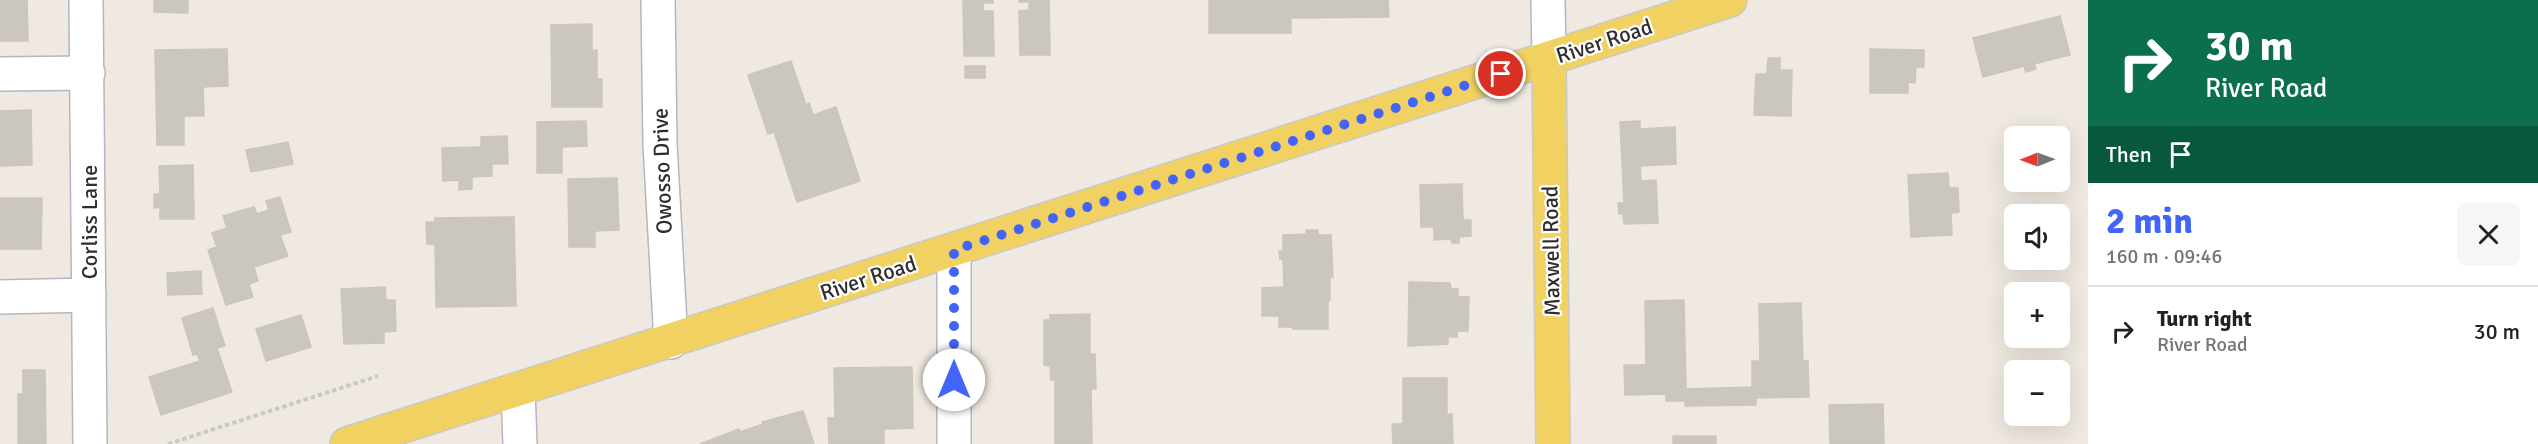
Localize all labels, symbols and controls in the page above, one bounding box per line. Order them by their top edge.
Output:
street label: River Road [1552,13,1656,69]
text: 30 m [2205,21,2294,72]
icon: right [2106,24,2184,102]
pin [1475,48,1526,99]
icon: arrive [1484,57,1517,90]
text: River Road [2205,72,2327,105]
street label: Owosso Drive [646,107,678,235]
north arrow [2004,126,2070,192]
map controls [2004,126,2070,426]
icon: arrive [2164,138,2197,171]
text: Then [2106,141,2152,168]
street label: Corliss Lane [76,165,103,279]
street label: Maxwell Road [1536,186,1566,316]
text: 2 min [2106,199,2193,244]
button: close [2457,203,2520,266]
button: sound [2004,204,2070,270]
text: 160 m · 09:46 [2106,244,2222,269]
street label: River Road [816,250,920,306]
button: + [2004,282,2070,348]
text: Turn right [2157,305,2252,332]
icon: right [2106,315,2139,348]
text: 30 m [2474,318,2520,345]
text: River Road [2157,332,2248,357]
position arrow [922,348,986,412]
button: − [2004,360,2070,426]

